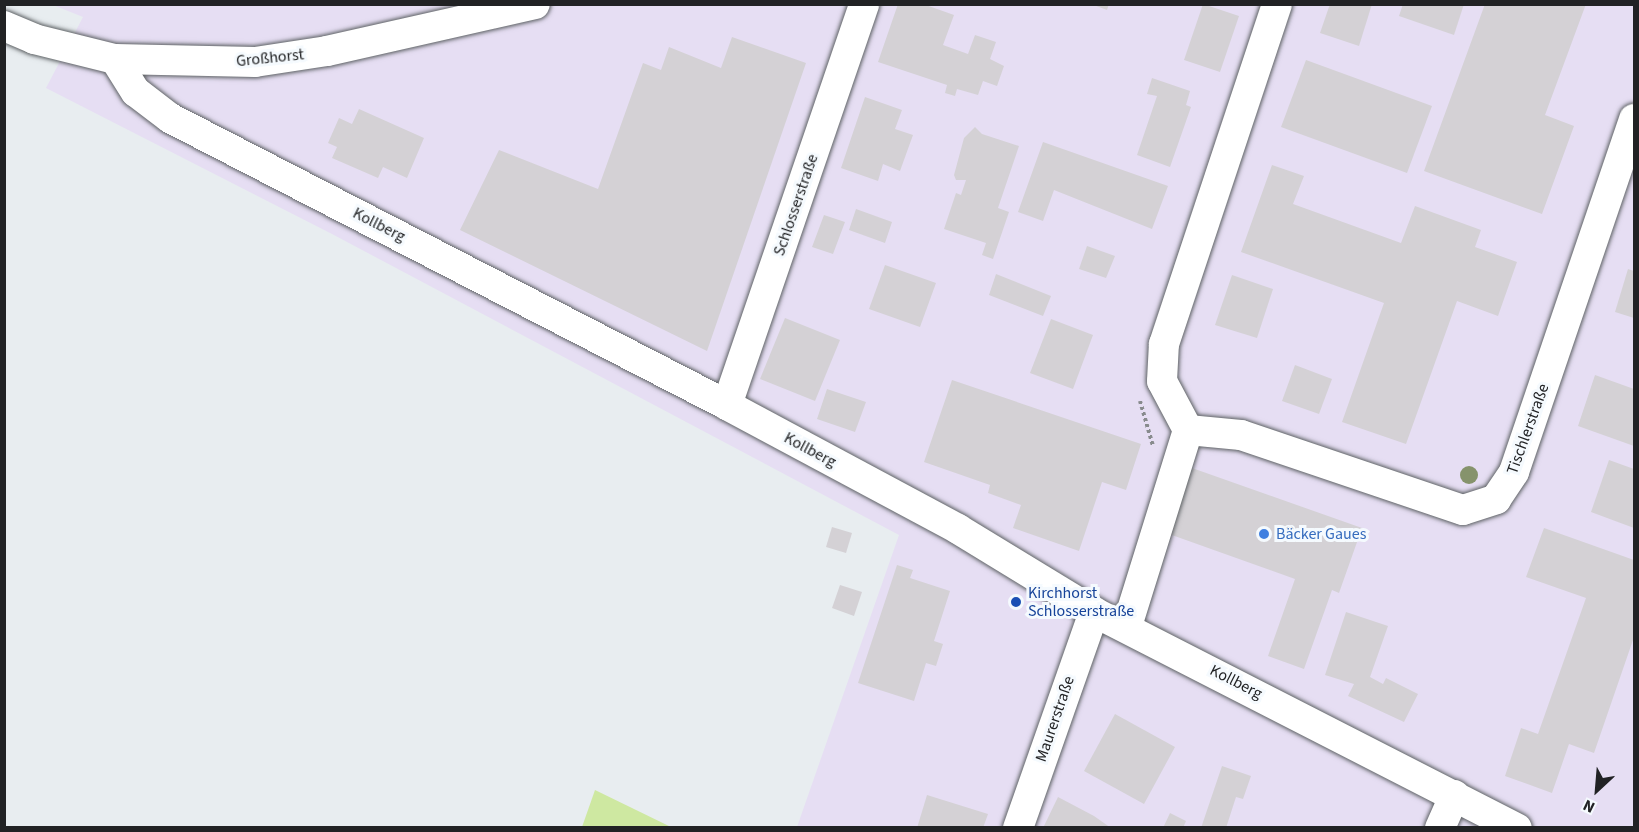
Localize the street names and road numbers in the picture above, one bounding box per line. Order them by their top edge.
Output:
street label: Großhorst [235,45,305,71]
street label: Schlosserstraße [770,152,822,258]
street label: Kollberg [350,204,408,246]
street label: Tischlerstraße [1503,381,1553,477]
street label: Kollberg [781,428,839,472]
street label: Kollberg [1207,661,1265,703]
street label: Maurerstraße [1031,674,1079,764]

